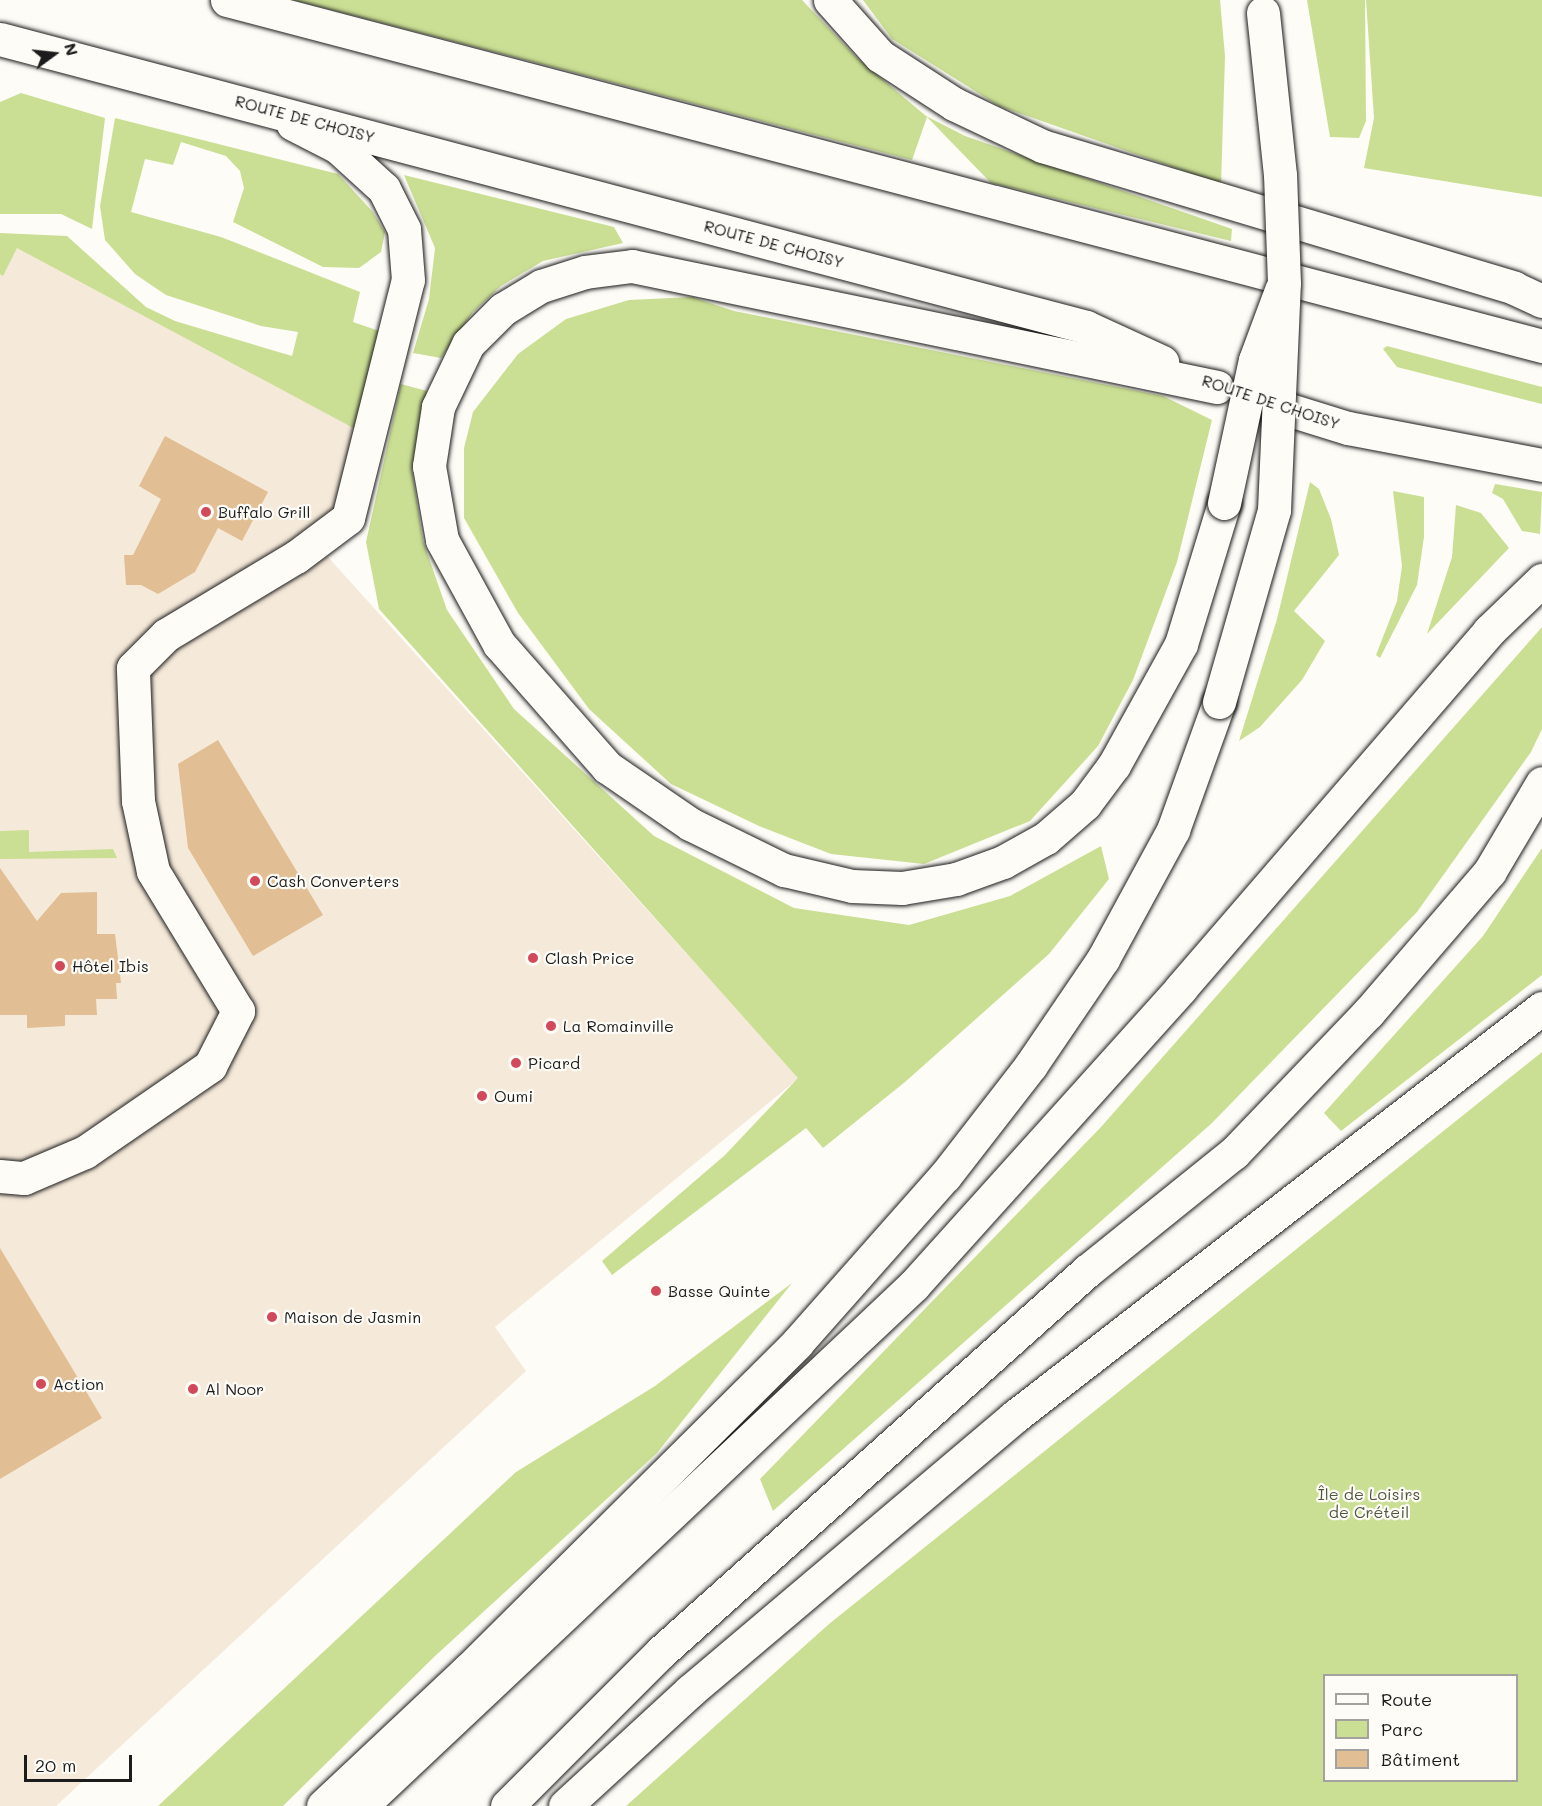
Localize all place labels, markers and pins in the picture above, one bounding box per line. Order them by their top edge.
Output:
place label: Buffalo Grill [218,502,311,522]
marker: Buffalo Grill [199,505,213,519]
place label: Cash Converters [267,871,399,891]
marker: Cash Converters [248,874,262,888]
place label: Clash Price [545,948,634,968]
marker: Clash Price [526,951,540,965]
place label: Hôtel Ibis [72,956,149,976]
marker: Hôtel Ibis [53,959,67,973]
place label: La Romainville [563,1016,674,1036]
marker: La Romainville [544,1019,558,1033]
place label: Picard [528,1053,580,1073]
marker: Picard [509,1056,523,1070]
place label: Oumi [494,1086,533,1106]
marker: Oumi [475,1089,489,1103]
place label: Basse Quinte [668,1281,770,1301]
marker: Basse Quinte [649,1284,663,1298]
place label: Maison de Jasmin [284,1307,421,1327]
marker: Maison de Jasmin [265,1310,279,1324]
place label: Action [53,1374,104,1394]
marker: Action [34,1377,48,1391]
place label: Al Noor [205,1379,264,1399]
marker: Al Noor [186,1382,200,1396]

